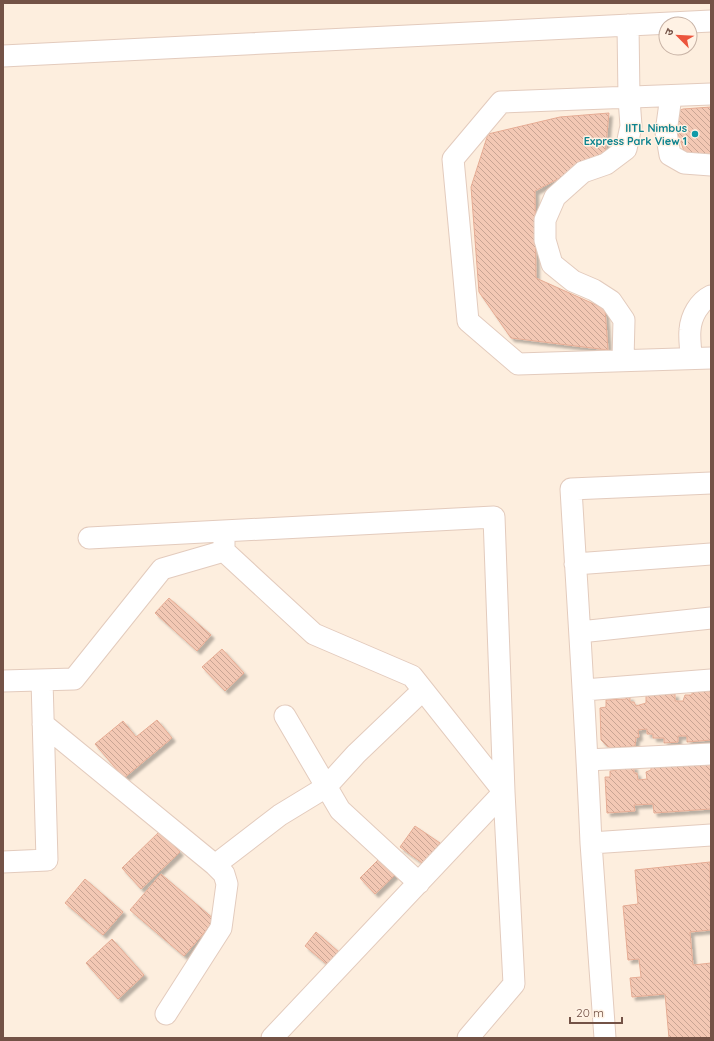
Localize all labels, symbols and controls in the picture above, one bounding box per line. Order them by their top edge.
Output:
north arrow [658,16,698,56]
text: उ [661,26,677,38]
place label: IITL Nimbus Express Park View 1 [584,121,687,148]
marker: IITL Nimbus Express Park View 1 [690,129,700,139]
scale bar [570,999,622,1025]
text: 20 m [576,1005,604,1020]

